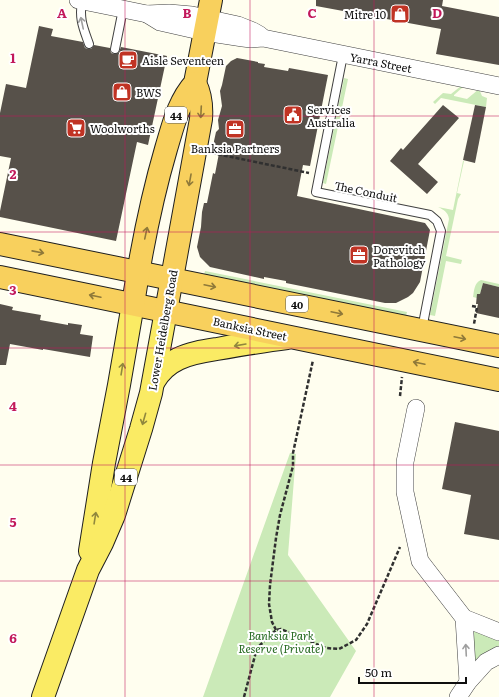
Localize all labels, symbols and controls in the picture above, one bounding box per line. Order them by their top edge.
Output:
text: A [57,3,67,22]
text: B [183,3,192,22]
text: C [307,3,317,22]
shop icon: Mitre 10 [389,3,411,25]
text: D [432,3,442,22]
place label: Mitre 10 [344,6,386,22]
one-way arrow [78,17,86,30]
text: 1 [10,48,16,67]
street label: Yarra Street [349,48,414,76]
cafe icon: Aisle Seventeen [117,49,139,71]
place label: Aisle Seventeen [142,52,224,68]
shop icon: BWS [111,81,133,103]
place label: BWS [136,84,161,100]
place label: Services Australia [307,101,355,130]
public building icon: Services Australia [282,104,304,126]
one-way arrow [197,105,205,118]
road number: 44 [165,107,187,123]
supermarket icon: Woolworths [65,117,87,139]
office icon: Banksia Partners [224,118,246,140]
place label: Woolworths [90,120,155,136]
place label: Banksia Partners [191,140,279,156]
text: 2 [10,164,17,183]
one-way arrow [185,173,193,186]
street label: The Conduit [333,177,399,206]
one-way arrow [142,227,150,240]
place label: Dorevitch Pathology [373,241,426,270]
office icon: Dorevitch Pathology [348,244,370,266]
one-way arrow [31,248,44,256]
street label: Lower Heidelberg Road [143,268,181,392]
text: 3 [9,280,17,299]
one-way arrow [203,283,216,291]
one-way arrow [89,292,102,300]
road number: 40 [286,296,308,312]
one-way arrow [331,309,344,317]
street label: Banksia Street [212,312,289,344]
one-way arrow [454,334,467,342]
one-way arrow [234,341,247,349]
one-way arrow [413,359,426,367]
one-way arrow [118,363,126,376]
text: 4 [9,396,17,415]
one-way arrow [140,412,147,425]
road number: 44 [115,469,137,485]
one-way arrow [91,511,99,524]
text: 5 [9,512,17,531]
park label: Banksia Park Reserve (Private) [238,627,324,656]
text: 6 [9,628,17,647]
one-way arrow [462,644,470,657]
scale bar [359,659,466,685]
text: 50 m [365,663,392,681]

